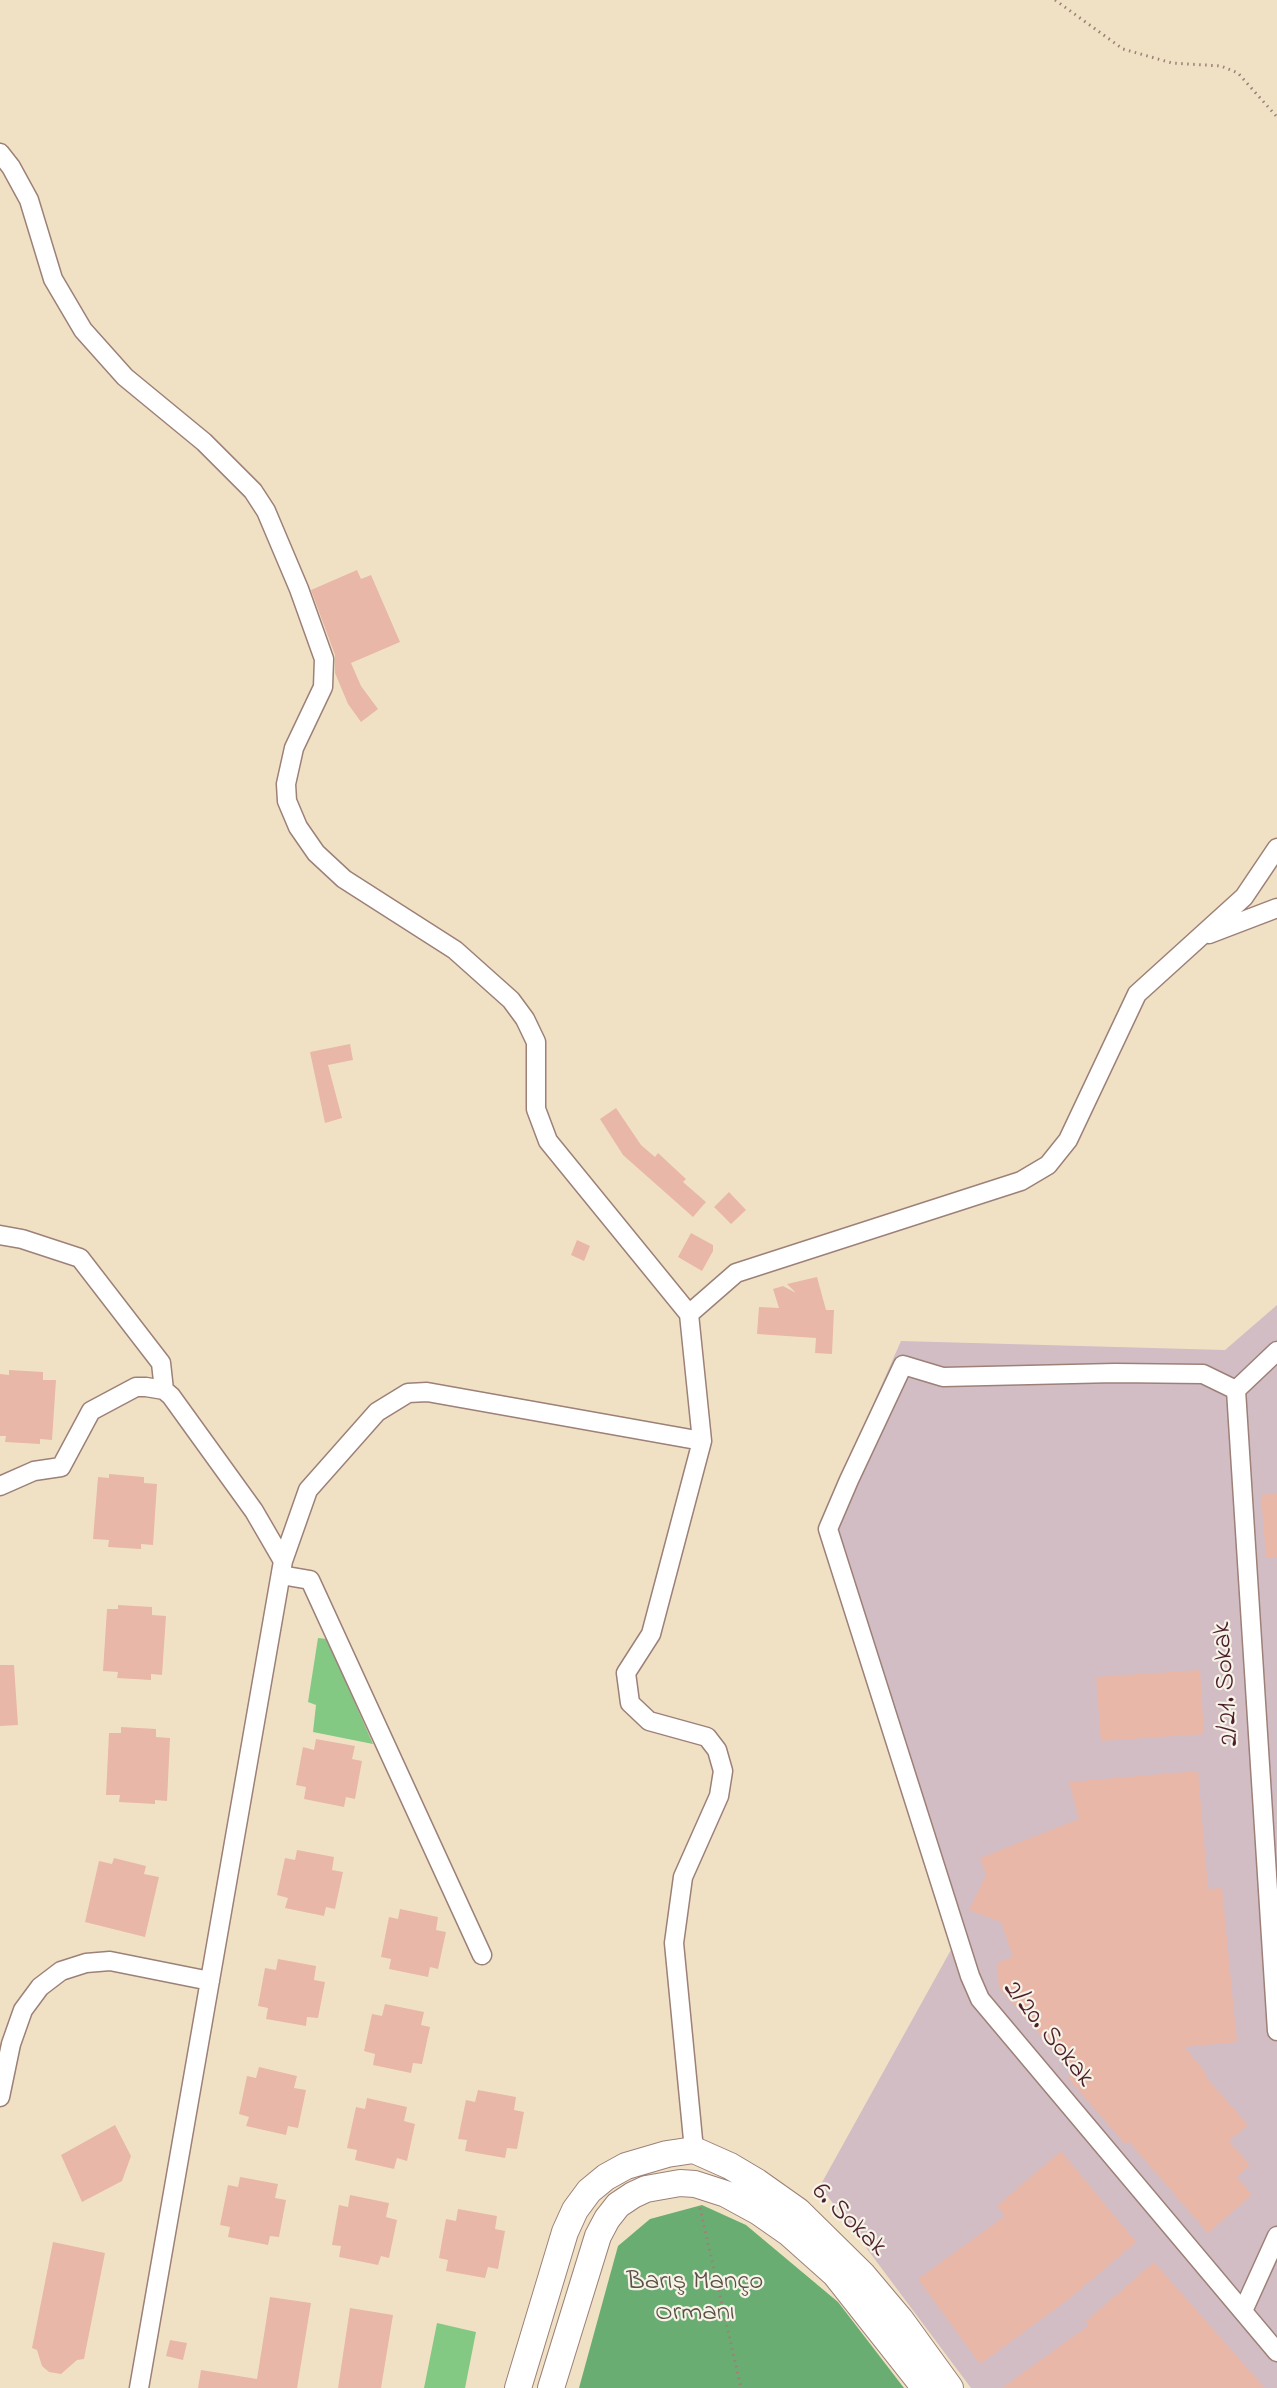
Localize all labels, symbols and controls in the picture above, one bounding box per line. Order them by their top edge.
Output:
street label: 2/21. Sokak [1207,1621,1249,1747]
street label: 2/20. Sokak [994,1975,1100,2095]
street label: 6. Sokak [803,2177,893,2265]
park label: Barış Manço Ormanı [627,2268,763,2331]

